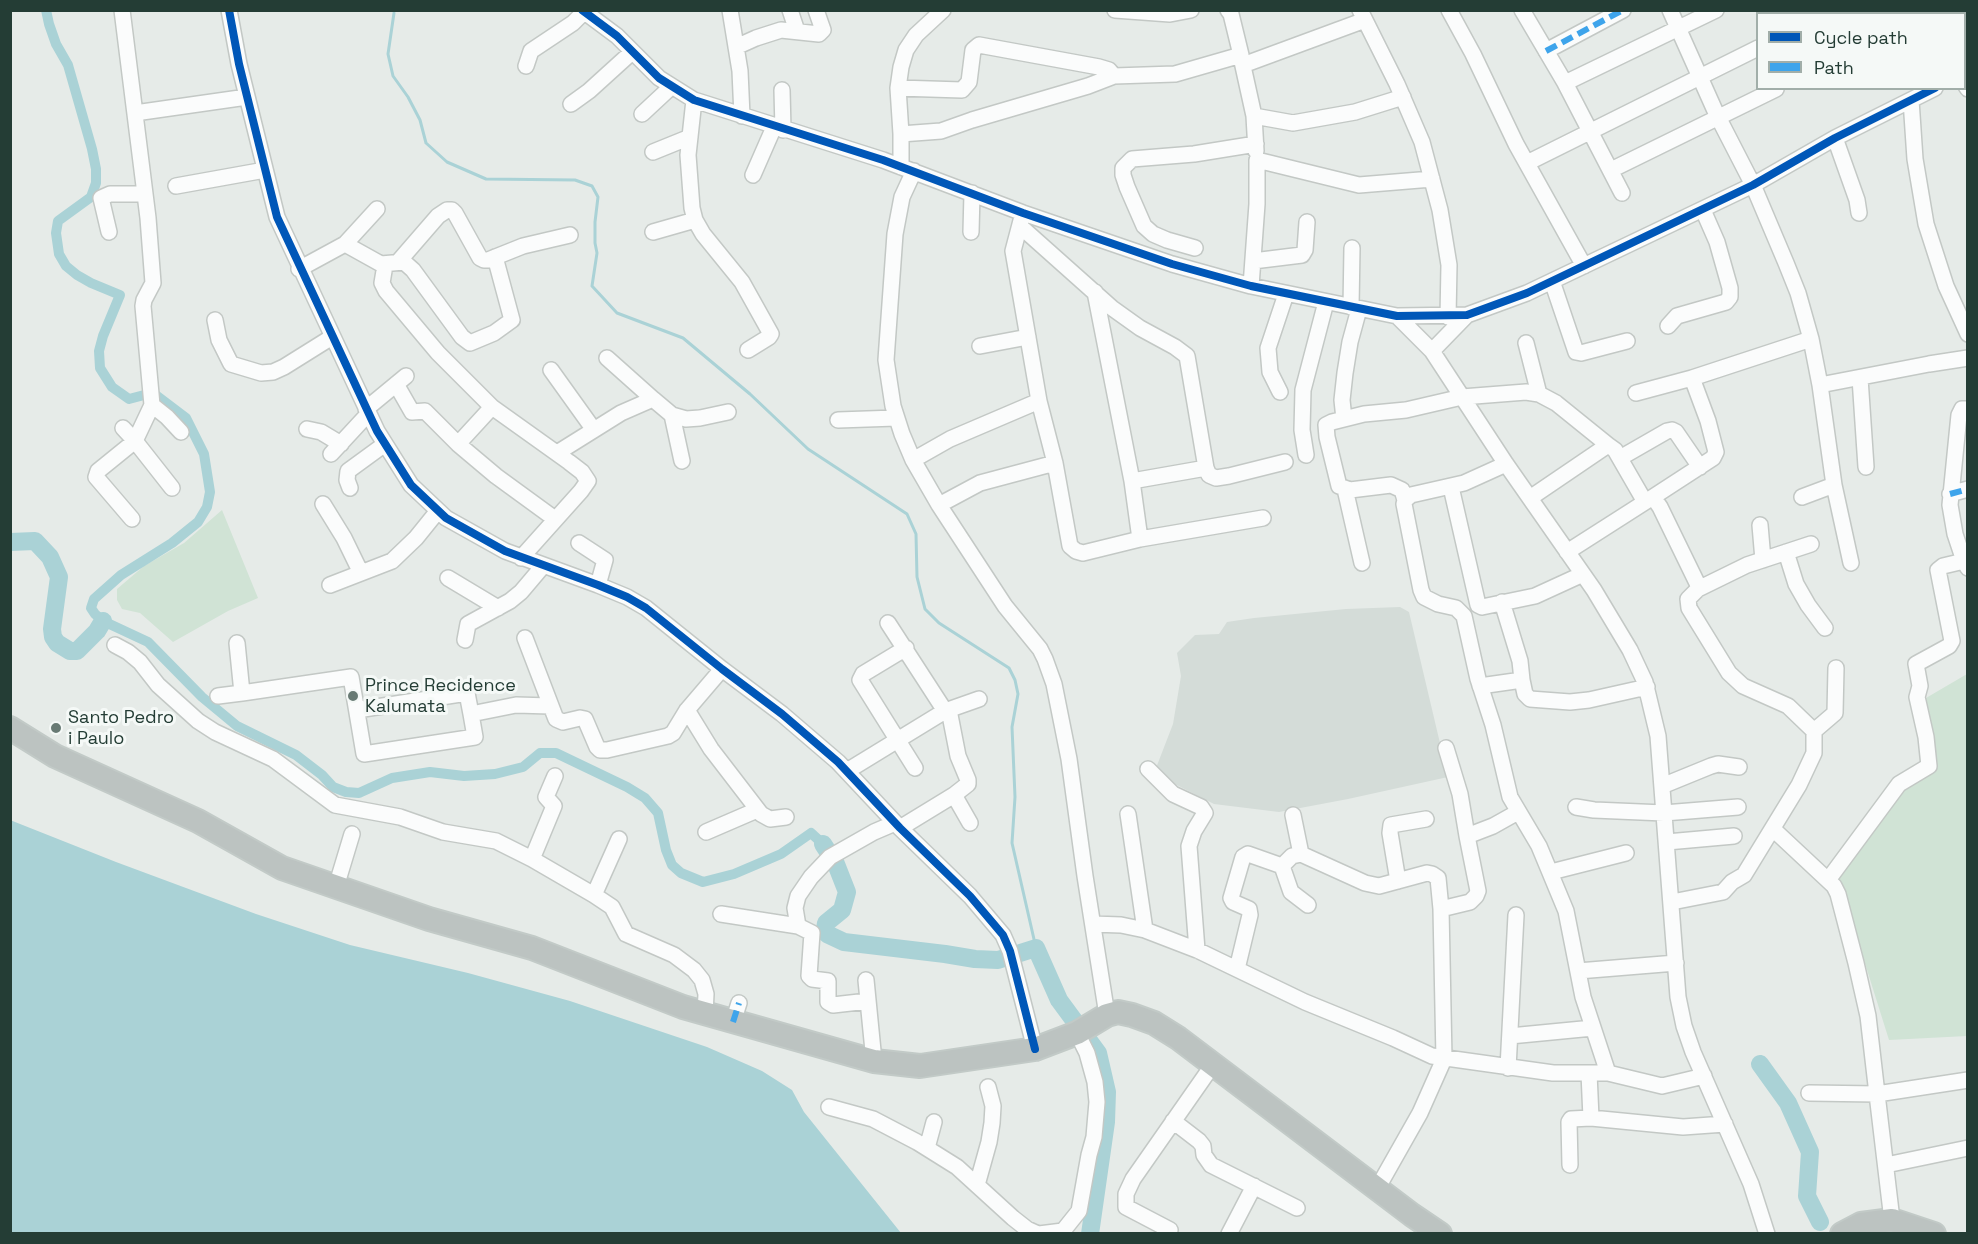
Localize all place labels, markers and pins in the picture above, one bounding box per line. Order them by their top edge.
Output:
place label: Prince Recidence Kalumata [365,675,516,718]
marker: Prince Recidence Kalumata [346,689,360,703]
place label: Santo Pedro i Paulo [68,707,174,750]
marker: Santo Pedro i Paulo [49,721,63,735]

